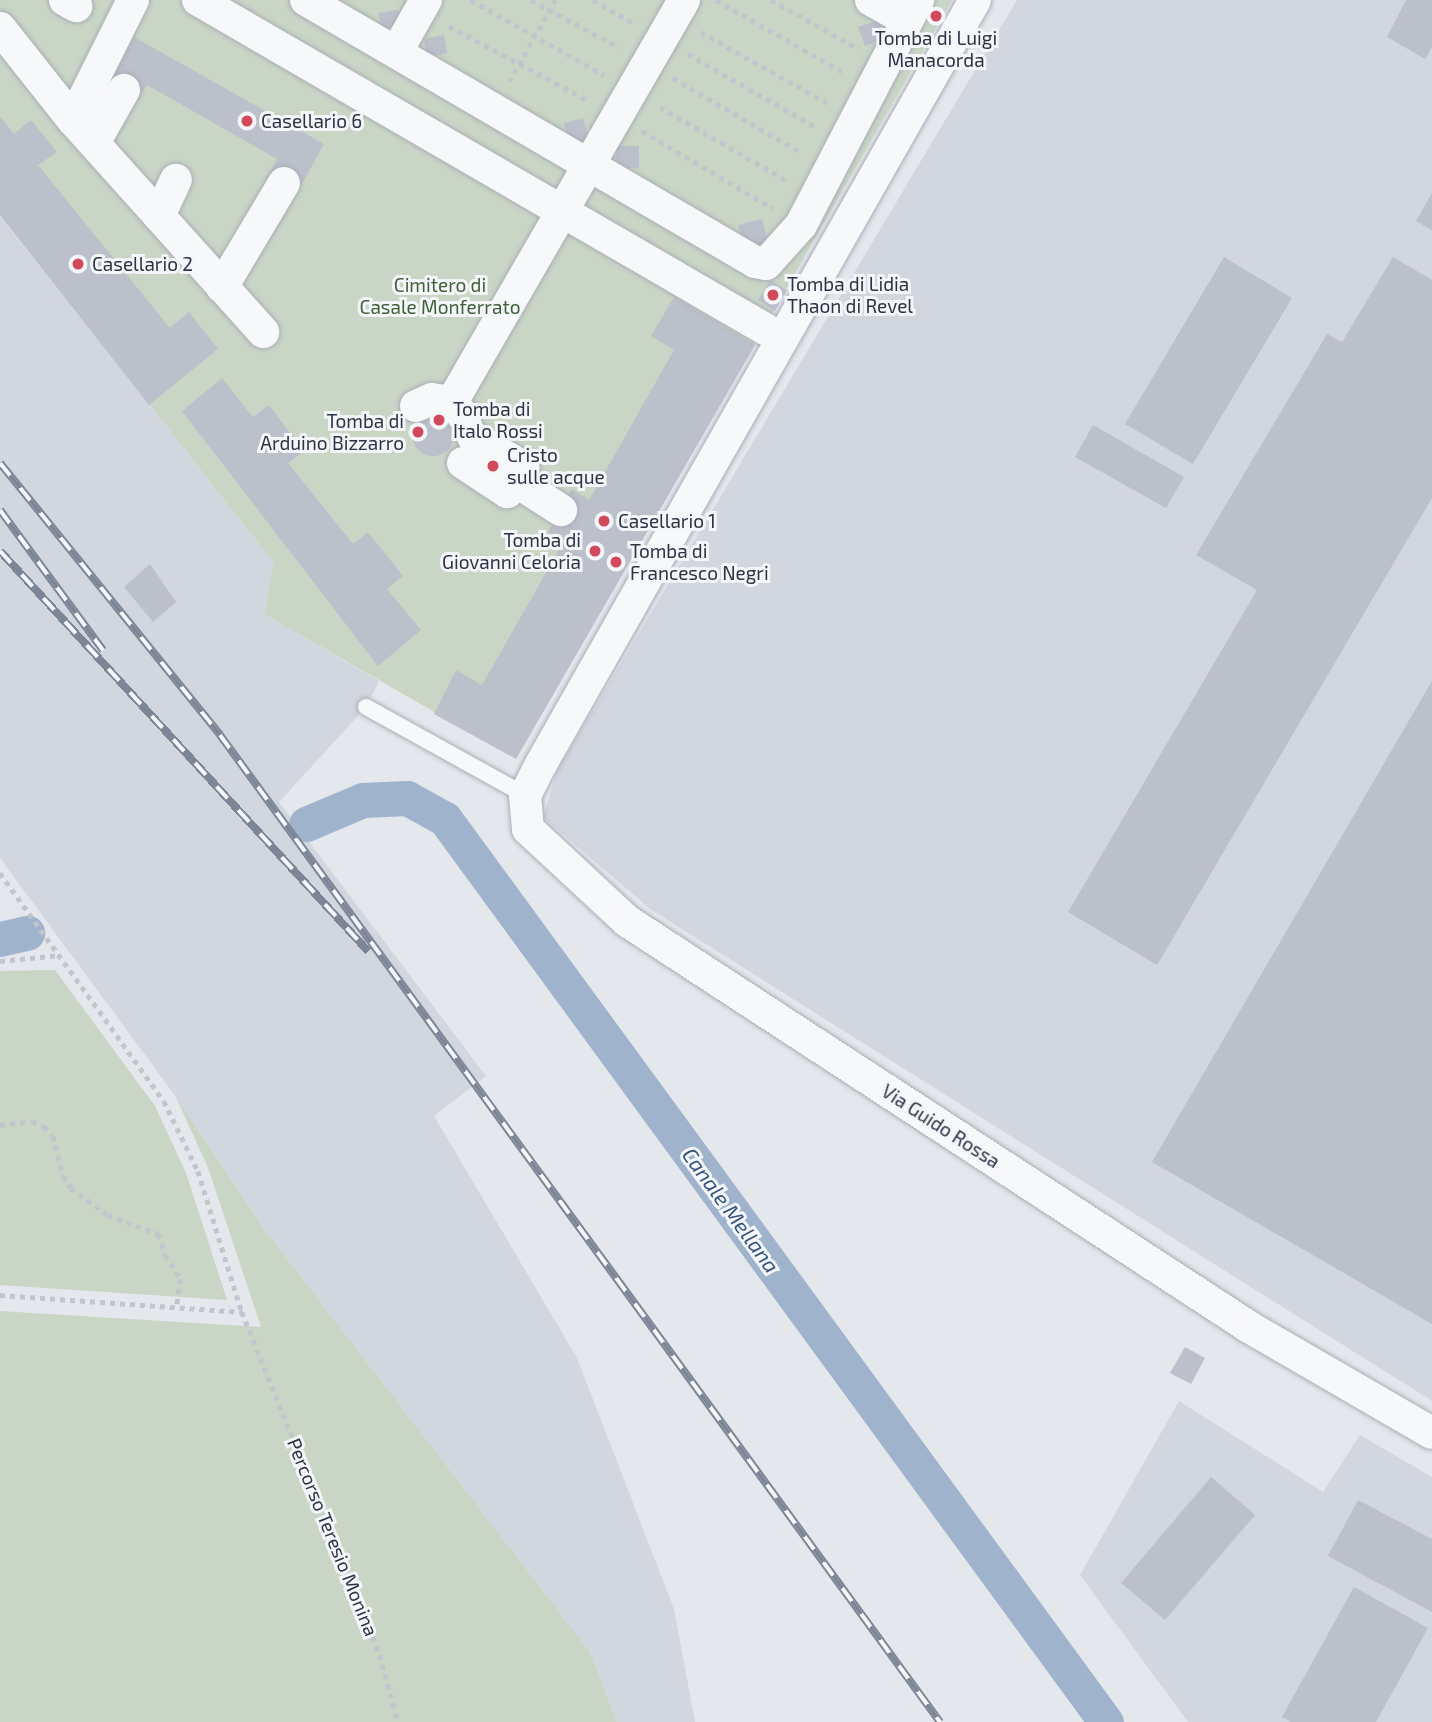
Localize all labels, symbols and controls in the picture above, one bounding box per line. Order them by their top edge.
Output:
marker: Tomba di Luigi Manacorda [928,8,944,24]
place label: Tomba di Luigi Manacorda [875,27,997,71]
place label: Casellario 6 [261,110,362,132]
marker: Casellario 6 [239,113,255,129]
place label: Casellario 2 [92,253,193,275]
marker: Casellario 2 [70,256,86,272]
place label: Tomba di Lidia Thaon di Revel [787,273,913,317]
park label: Cimitero di Casale Monferrato [360,274,520,318]
marker: Tomba di Lidia Thaon di Revel [765,287,781,303]
place label: Tomba di Italo Rossi [453,398,543,442]
place label: Tomba di Arduino Bizzarro [260,410,404,454]
marker: Tomba di Italo Rossi [431,412,447,428]
marker: Tomba di Arduino Bizzarro [410,424,426,440]
place label: Cristo sulle acque [507,444,605,488]
marker: Cristo sulle acque [485,458,501,474]
place label: Casellario 1 [618,510,716,532]
marker: Casellario 1 [596,513,612,529]
place label: Tomba di Giovanni Celoria [442,529,581,573]
place label: Tomba di Francesco Negri [630,540,769,584]
marker: Tomba di Giovanni Celoria [587,543,603,559]
marker: Tomba di Francesco Negri [608,554,624,570]
street label: Via Guido Rossa [878,1079,1004,1173]
water label: Canale Mellana [677,1143,785,1277]
street label: Percorso Teresio Monina [283,1435,383,1639]

